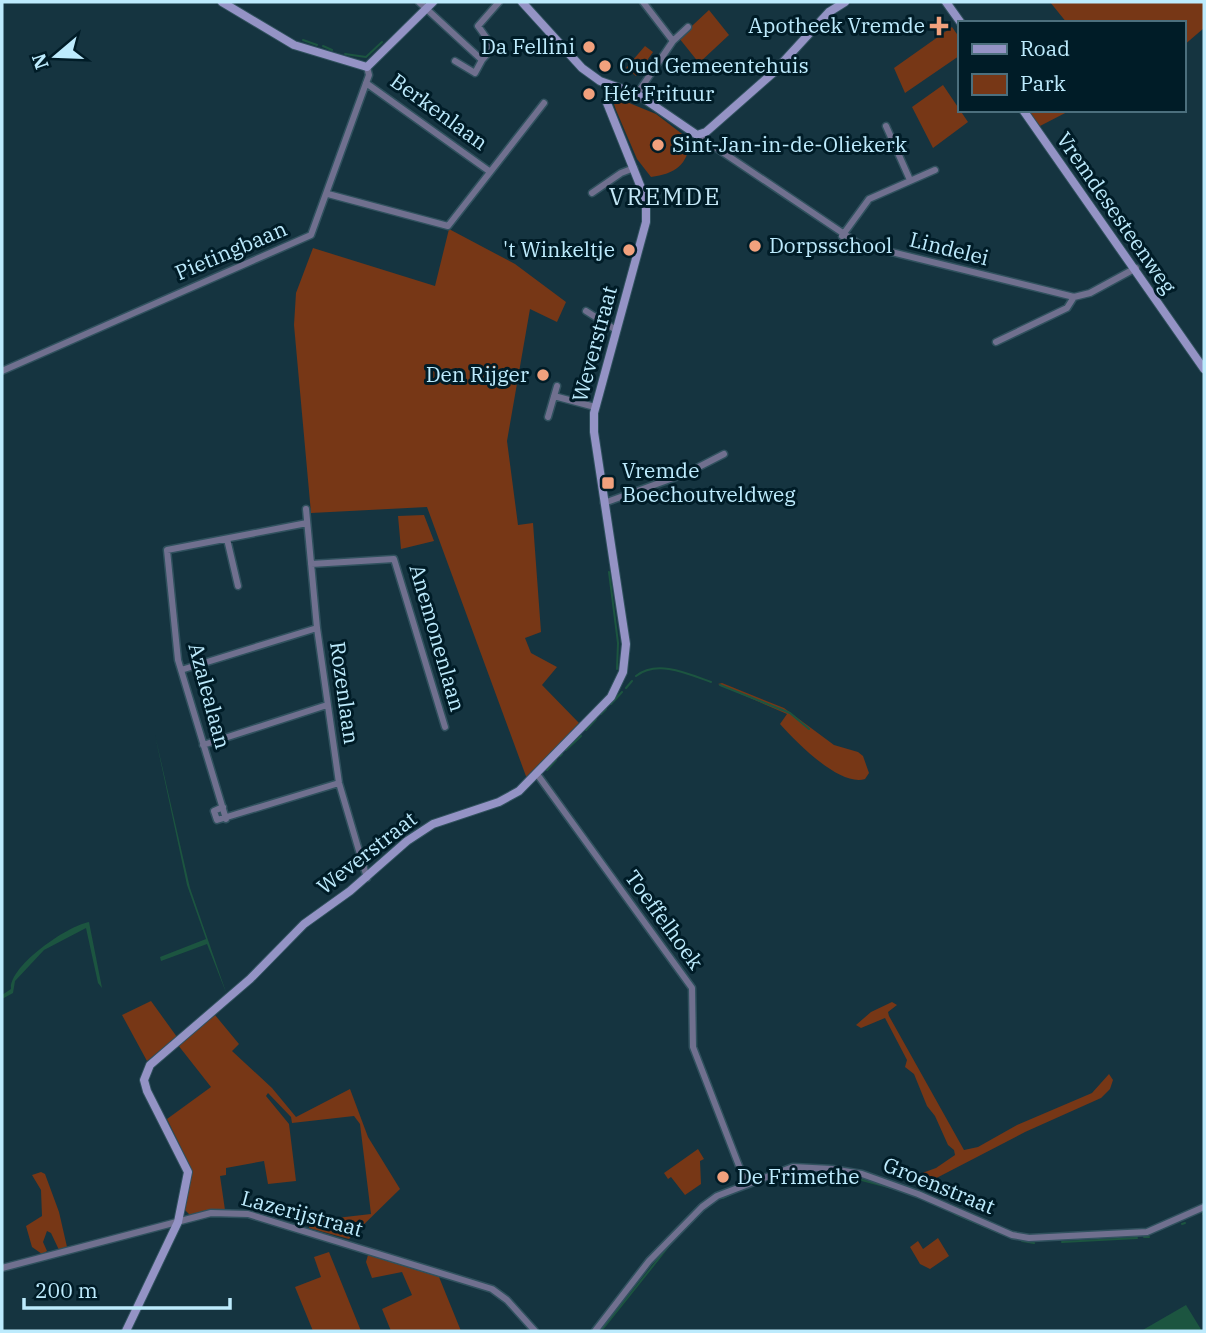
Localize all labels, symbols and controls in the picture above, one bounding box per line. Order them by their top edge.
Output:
place label: Apotheek Vremde [748,11,925,39]
marker: Apotheek Vremde [931,18,947,34]
north arrow [21,21,91,91]
legend [958,21,1185,112]
place label: Da Fellini [481,32,575,60]
text: Road [1020,34,1070,62]
marker: Da Fellini [581,39,597,55]
text: N [26,51,54,73]
place label: Oud Gemeentehuis [619,51,809,79]
marker: Oud Gemeentehuis [597,58,613,74]
street label: Berkenlaan [385,66,494,156]
text: Park [1020,69,1067,97]
place label: Hét Frituur [603,79,715,107]
marker: Hét Frituur [581,86,597,102]
street label: Vremdesesteenweg [1051,126,1183,299]
place label: Sint-Jan-in-de-Oliekerk [672,130,908,158]
marker: Sint-Jan-in-de-Oliekerk [650,137,666,153]
district label: VREMDE [609,180,721,212]
street label: Pietingbaan [170,214,291,286]
street label: Lindelei [907,225,992,271]
place label: Dorpsschool [769,231,892,259]
place label: 't Winkeltje [503,235,615,263]
marker: Dorpsschool [747,238,763,254]
marker: 't Winkeltje [621,242,637,258]
street label: Weverstraat [565,283,623,405]
place label: Den Rijger [426,360,530,388]
marker: Den Rijger [535,367,551,383]
place label: Vremde Boechoutveldweg [622,456,796,508]
marker: Vremde Boechoutveldweg [600,475,616,491]
street label: Anemonenlaan [404,561,472,714]
street label: Azalealaan [182,640,238,752]
street label: Rozenlaan [324,640,366,746]
street label: Weverstraat [311,804,422,900]
street label: Toeffelhoek [619,864,711,975]
street label: Groenstraat [879,1150,999,1220]
place label: De Frimethe [737,1162,860,1190]
marker: De Frimethe [715,1169,731,1185]
street label: Lazerijstraat [238,1183,366,1243]
scale bar [24,1266,231,1310]
text: 200 m [35,1276,98,1304]

